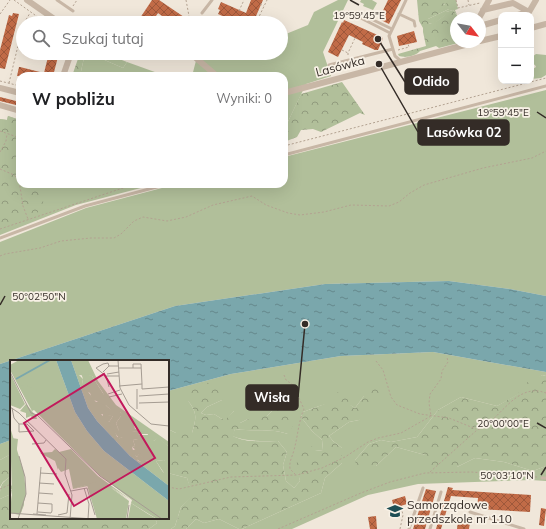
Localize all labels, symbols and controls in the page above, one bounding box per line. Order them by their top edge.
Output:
text: 19°59'45"E [333,9,385,22]
north arrow [450,12,486,48]
map controls [498,12,534,84]
button: + [498,12,534,48]
search box [16,16,288,60]
icon: search [30,27,52,49]
text: Szukaj tutaj [62,29,144,48]
button: − [498,48,534,84]
street label: Lasówka [314,52,366,80]
callout: Odido [405,69,458,94]
text: Odido [412,73,450,89]
text: W pobliżu [32,88,115,109]
text: Wyniki: 0 [216,90,272,106]
text: 19°59'45"E [477,106,529,119]
callout: Lasówka 02 [418,120,509,145]
text: Lasówka 02 [426,124,502,140]
text: 50°02'50"N [12,290,66,303]
inset map [10,360,169,519]
callout: Wisła [246,385,298,410]
text: Wisła [254,389,290,405]
text: 20°00'00"E [477,417,529,430]
text: 50°03'10"N [480,469,534,482]
place label: Samorządowe przedszkole nr 110 [407,497,512,526]
school or university icon: Samorządowe przedszkole nr 110 [386,502,404,520]

